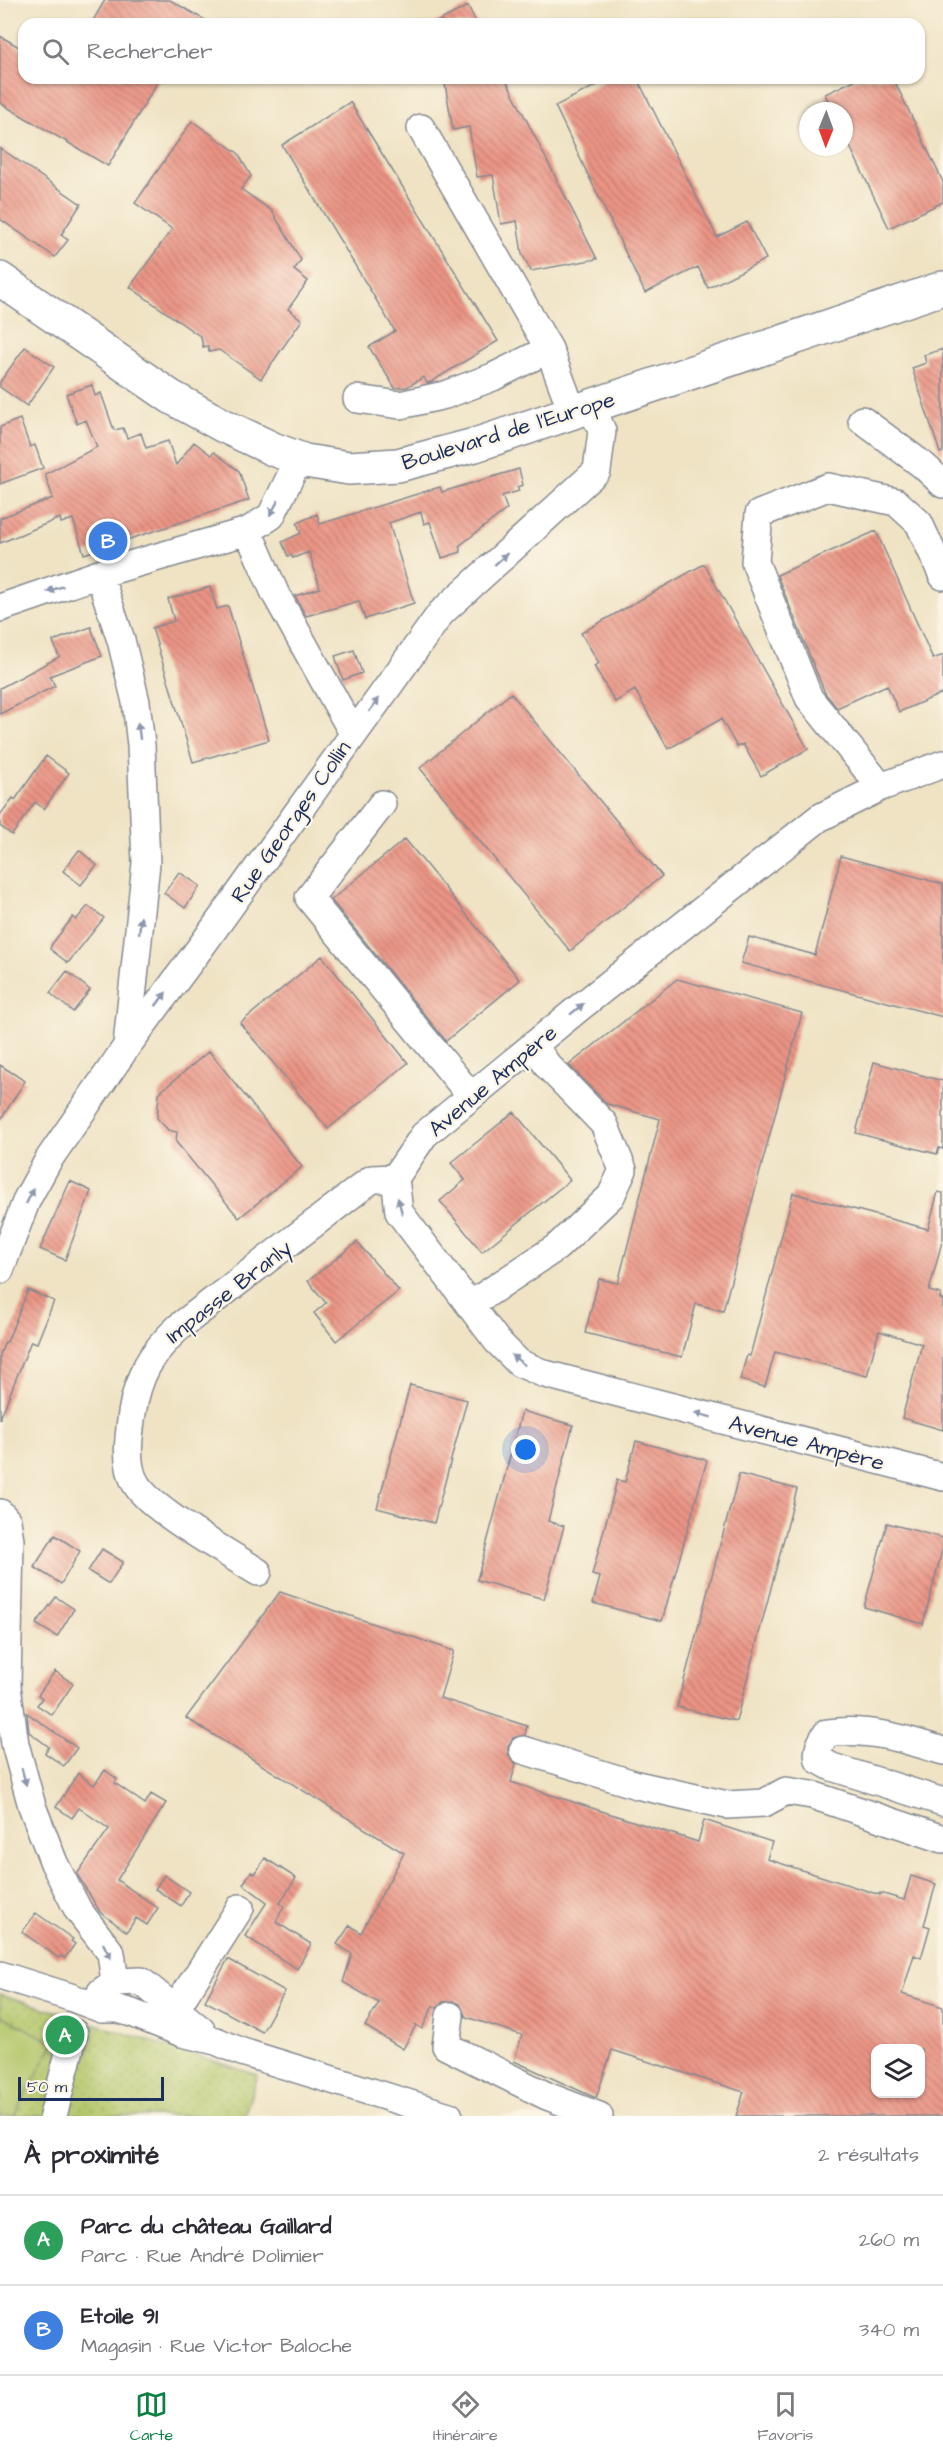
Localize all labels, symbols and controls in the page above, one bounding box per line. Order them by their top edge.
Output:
search box [18,18,925,84]
icon: search [39,35,72,68]
text: Rechercher [87,36,212,67]
north arrow [799,102,853,156]
street label: Boulevard de l'Europe [398,384,619,479]
one-way arrow [269,500,279,517]
pin: B [88,518,128,564]
one-way arrow [493,553,508,566]
one-way arrow [46,585,64,595]
one-way arrow [367,697,379,712]
one-way arrow [135,721,144,740]
street label: Rue Georges Collin [224,735,360,910]
one-way arrow [135,915,145,934]
one-way arrow [155,992,167,1007]
one-way arrow [569,1003,585,1016]
street label: Avenue Ampère [422,1018,564,1144]
one-way arrow [24,1187,34,1205]
one-way arrow [394,1197,404,1215]
street label: Impasse Branly [159,1233,299,1352]
one-way arrow [510,1354,525,1366]
street label: Avenue Ampère [725,1408,888,1479]
one-way arrow [694,1410,713,1420]
your location [511,1435,540,1464]
one-way arrow [20,1768,30,1786]
one-way arrow [103,1943,112,1960]
pin: A [46,2012,84,2058]
map controls [871,2044,925,2098]
button: layers [871,2044,925,2098]
scale bar [18,2074,164,2102]
text: 50 m [27,2076,67,2098]
text: À proximité [24,2137,159,2173]
text: 2 résultats [818,2141,919,2169]
text: Parc du château Gaillard [81,2211,332,2242]
text: A [37,2226,50,2254]
text: 260 m [859,2226,919,2254]
text: Parc · Rue André Dolimier [81,2242,323,2270]
text: Etoile 91 [81,2301,158,2332]
text: B [36,2316,51,2344]
text: 340 m [859,2316,919,2344]
text: Magasin · Rue Victor Baloche [81,2332,352,2360]
tab: Carte [130,2388,173,2446]
tab: Itinéraire [433,2388,498,2446]
tab: Favoris [757,2388,813,2446]

